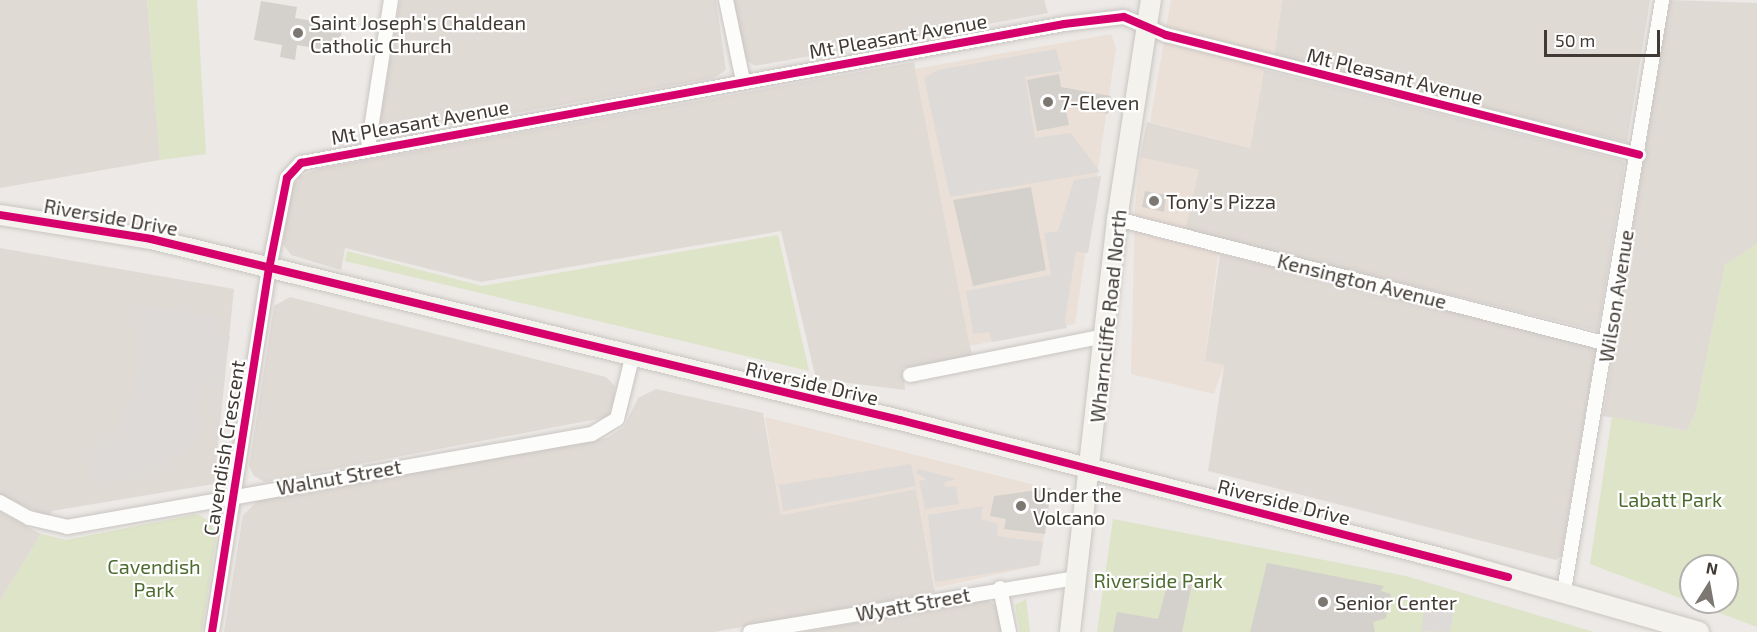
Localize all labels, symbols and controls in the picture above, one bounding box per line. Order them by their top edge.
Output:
street label: Mt Pleasant Avenue [807,8,989,64]
place label: Saint Joseph's Chaldean Catholic Church [310,10,526,57]
scale bar [1547,18,1662,56]
marker: Saint Joseph's Chaldean Catholic Church [291,26,305,40]
text: 50 m [1555,29,1595,51]
street label: Mt Pleasant Avenue [1304,42,1486,110]
place label: 7-Eleven [1060,90,1139,114]
street label: Mt Pleasant Avenue [329,94,511,150]
marker: 7-Eleven [1041,95,1055,109]
place label: Tony's Pizza [1166,189,1276,213]
street label: Riverside Drive [42,193,180,241]
marker: Tony's Pizza [1147,194,1161,208]
street label: Wharncliffe Road North [1085,208,1131,424]
street label: Wilson Avenue [1594,228,1638,364]
street label: Kensington Avenue [1275,248,1449,314]
street label: Riverside Drive [743,356,881,410]
street label: Cavendish Crescent [198,358,250,538]
street label: Walnut Street [275,454,403,500]
street label: Riverside Drive [1215,474,1353,530]
place label: Under the Volcano [1033,482,1123,529]
park label: Labatt Park [1618,487,1722,511]
marker: Under the Volcano [1014,499,1028,513]
park label: Cavendish Park [107,554,201,601]
north arrow [1679,554,1739,614]
text: N [1705,557,1720,578]
park label: Riverside Park [1093,568,1223,592]
street label: Wyatt Street [854,582,972,626]
place label: Senior Center [1335,590,1458,614]
marker: Senior Center [1316,595,1330,609]

